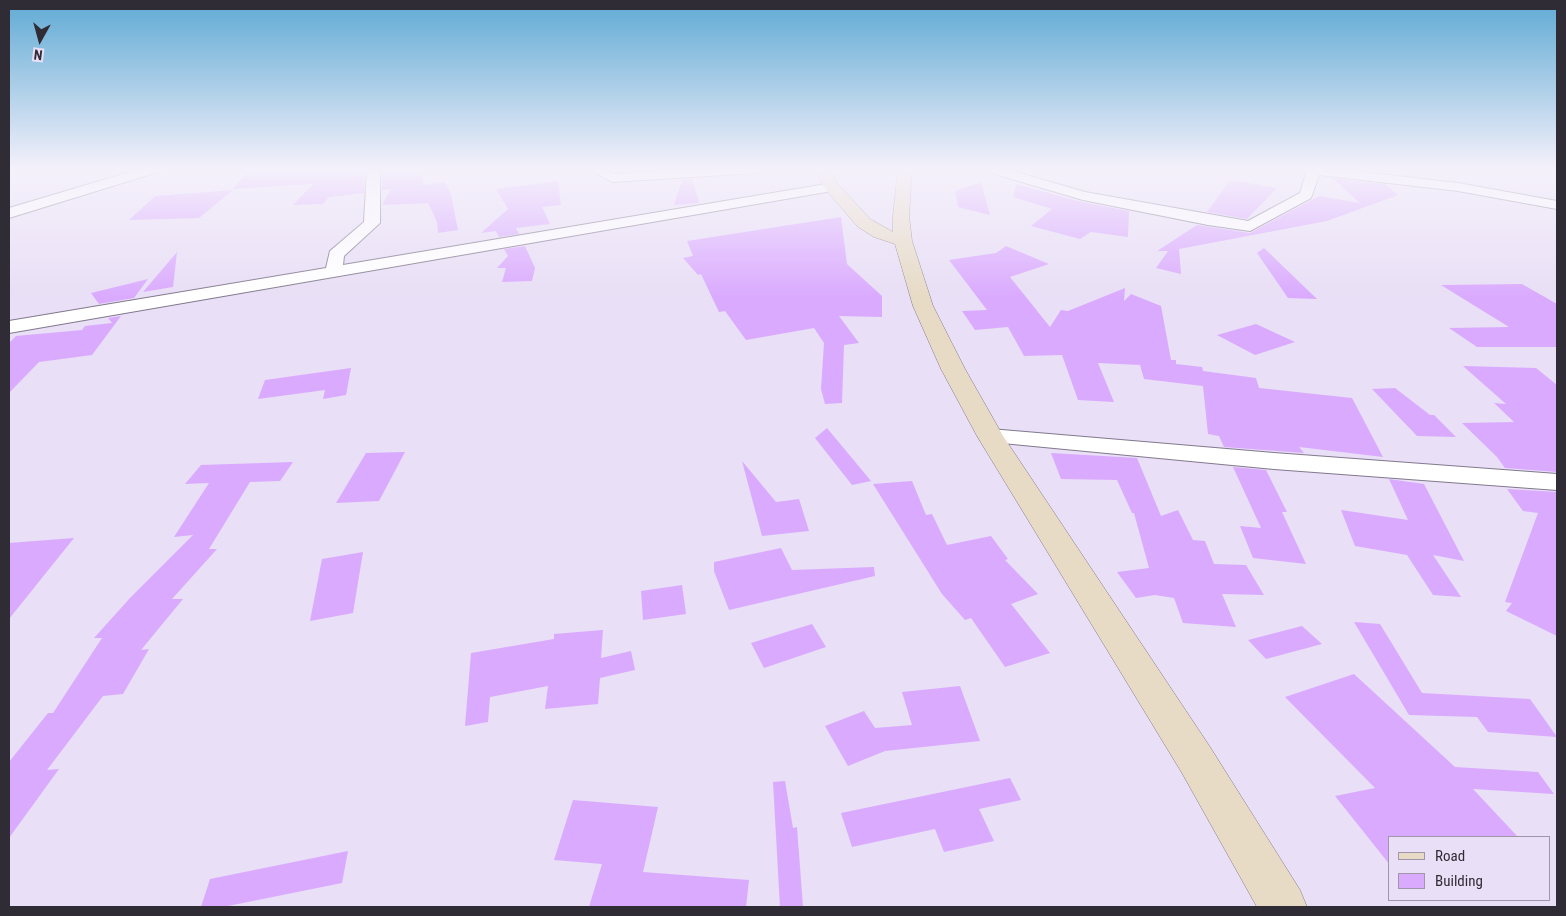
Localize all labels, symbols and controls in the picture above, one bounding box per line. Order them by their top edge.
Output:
north arrow [15,15,65,65]
text: N [33,46,43,63]
legend [1388,836,1551,901]
text: Road [1435,847,1465,865]
text: Building [1435,872,1483,890]

